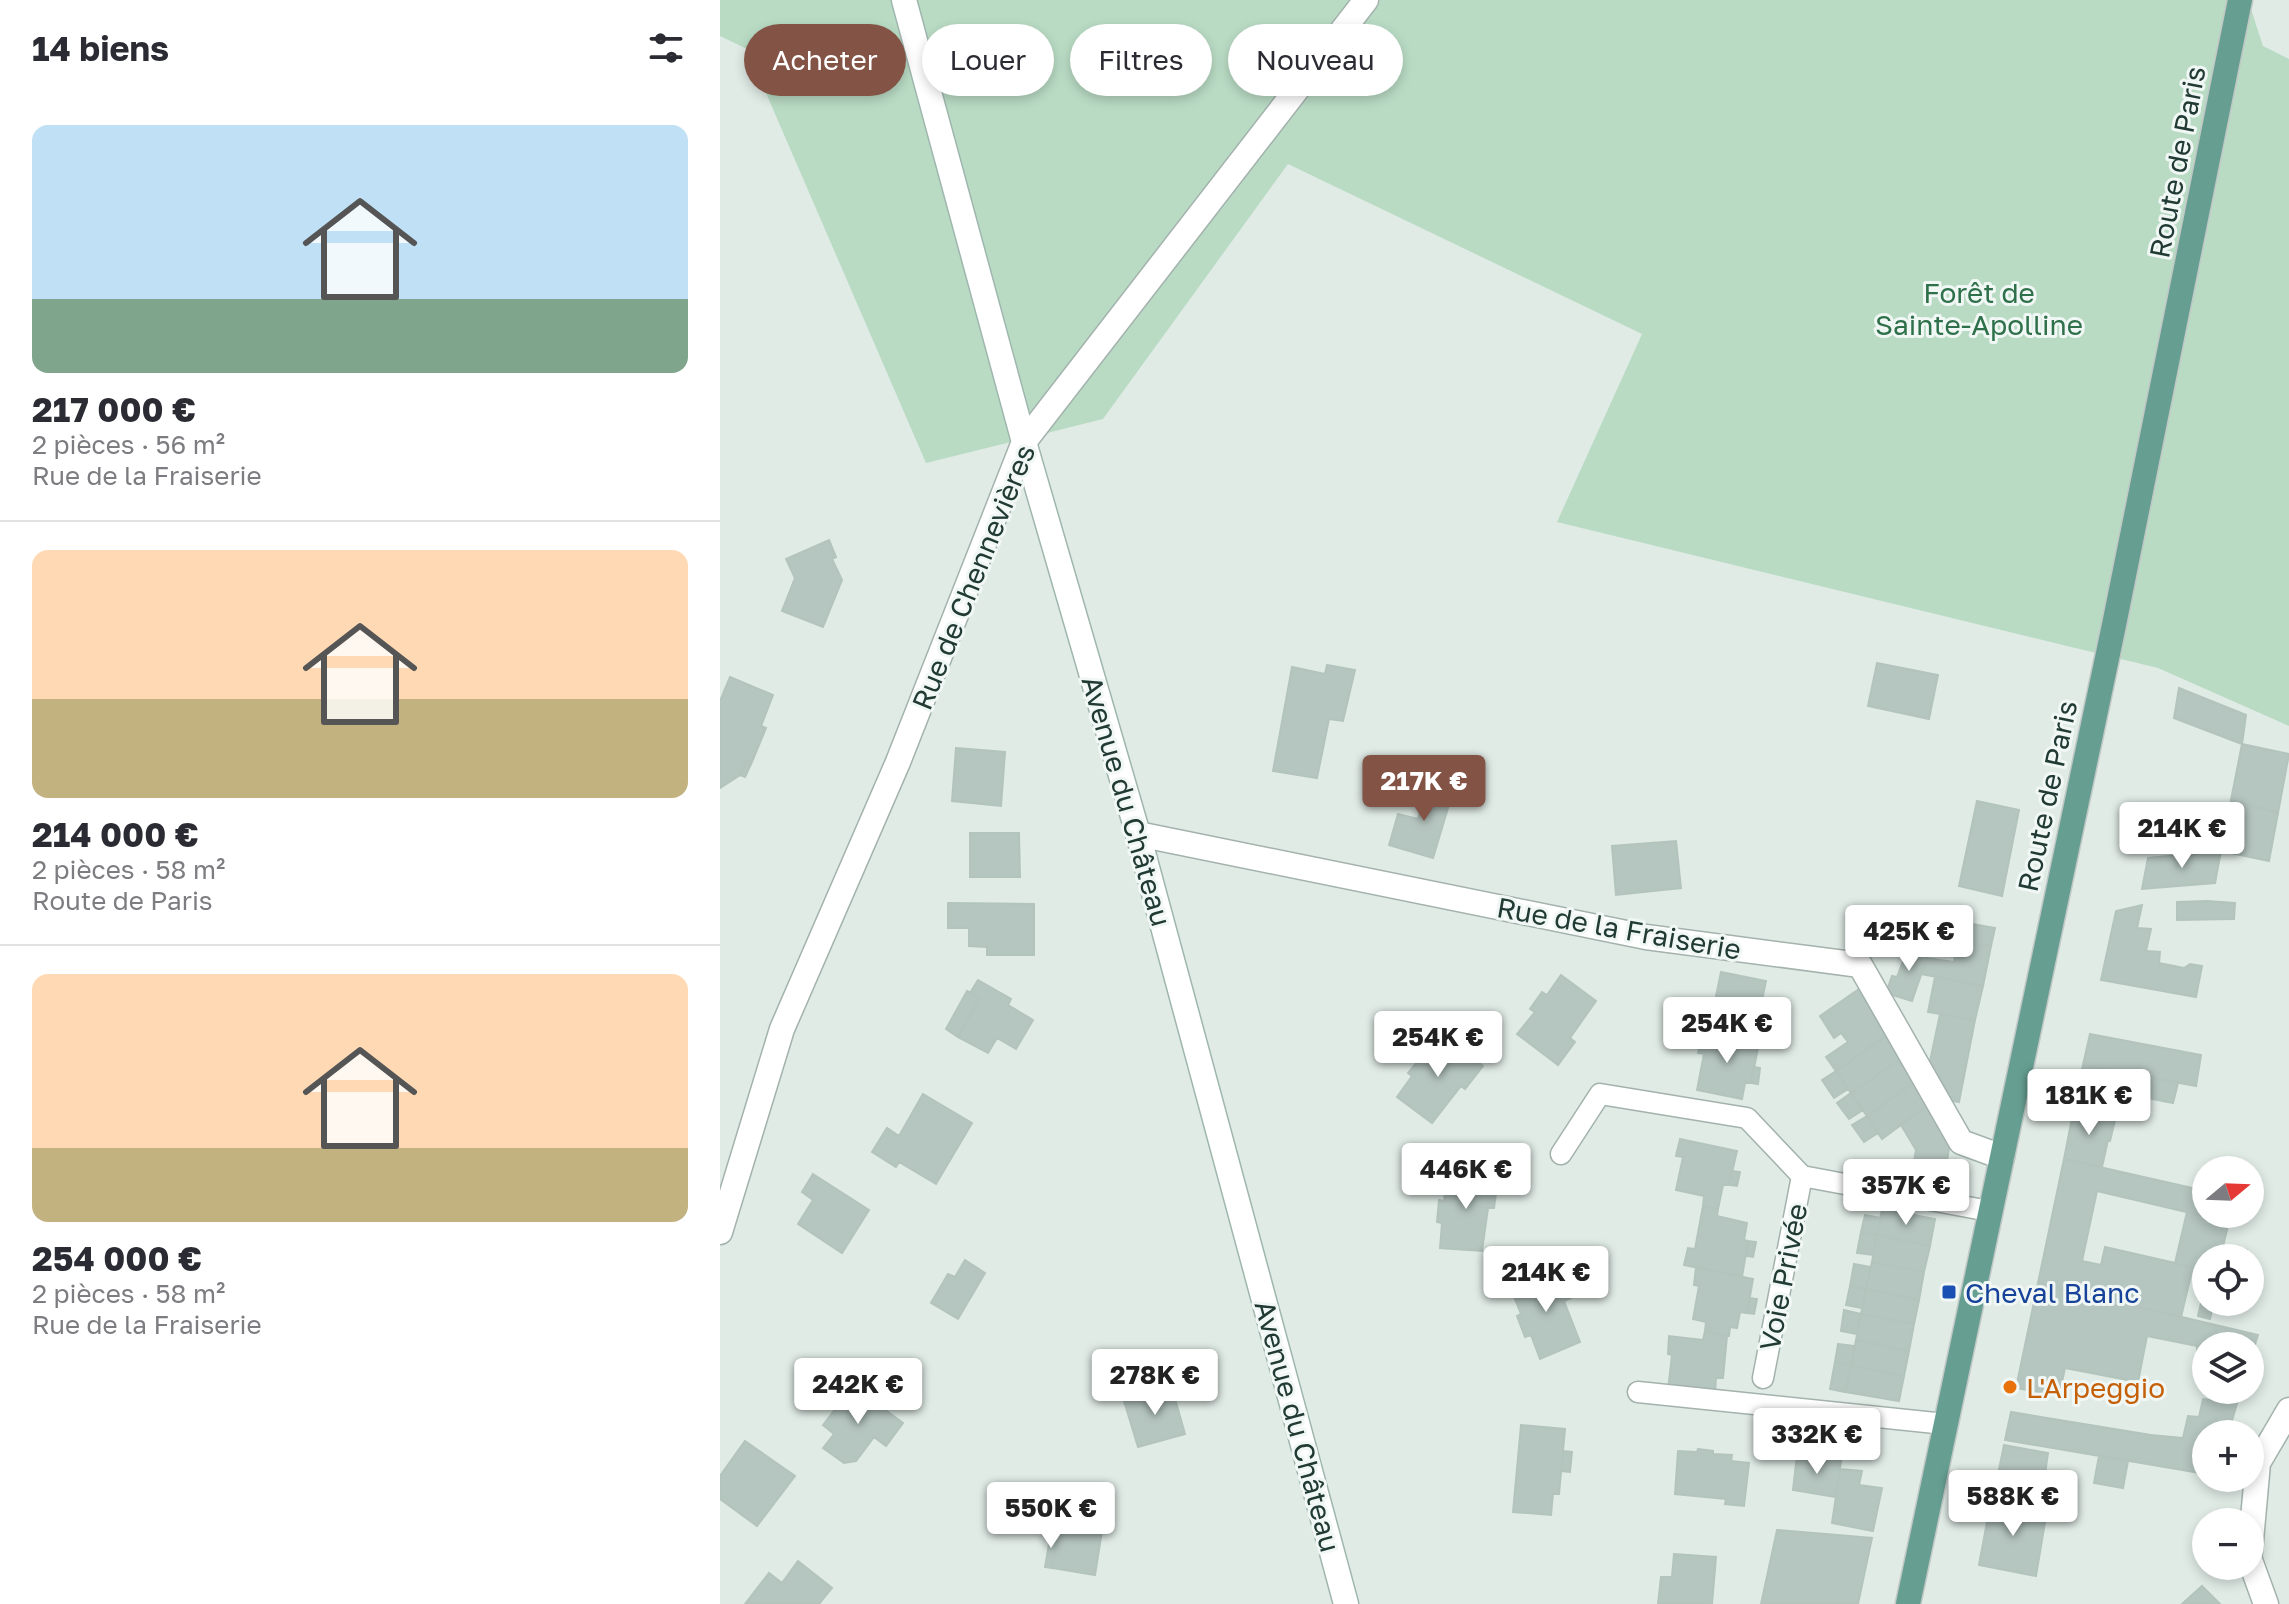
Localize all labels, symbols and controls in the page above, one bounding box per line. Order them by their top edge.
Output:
chip: Acheter [744,24,906,96]
chip: Louer [922,24,1054,96]
chip: Filtres [1070,24,1212,96]
chip: Nouveau [1228,24,1403,96]
icon: filters [644,26,688,70]
text: 14 biens [32,28,169,68]
street label: Route de Paris [2142,63,2212,261]
icon: home [288,177,432,321]
park label: Forêt de Sainte-Apolline [1875,276,2083,341]
text: 217 000 € [32,389,196,429]
text: 2 pièces · 56 m² [32,429,225,460]
street label: Rue de Chennevières [905,440,1041,714]
text: Rue de la Fraiserie [32,460,262,491]
icon: home [288,602,432,746]
street label: Avenue du Château [1075,672,1179,930]
street label: Route de Paris [2011,697,2083,895]
pin: 217K € [1359,755,1489,823]
text: 217K € [1380,765,1468,796]
pin: 214K € [2117,802,2247,870]
text: 214K € [2137,812,2227,843]
text: 214 000 € [32,814,199,854]
text: 2 pièces · 58 m² [32,854,225,885]
text: Route de Paris [32,885,213,916]
street label: Rue de la Fraiserie [1494,890,1744,966]
pin: 425K € [1844,905,1974,973]
text: 425K € [1863,915,1955,946]
pin: 254K € [1662,997,1792,1065]
text: 254K € [1681,1007,1773,1038]
pin: 254K € [1373,1011,1503,1079]
text: 254K € [1392,1021,1484,1052]
icon: home [288,1026,432,1170]
pin: 181K € [2024,1069,2154,1137]
text: 181K € [2045,1079,2133,1110]
pin: 446K € [1401,1143,1531,1211]
text: 446K € [1420,1153,1512,1184]
north arrow [2192,1156,2264,1228]
map controls [2192,1156,2264,1580]
pin: 357K € [1841,1159,1971,1227]
text: 357K € [1861,1169,1951,1200]
street label: Voie Privée [1753,1201,1813,1353]
text: 254 000 € [32,1238,202,1278]
button: locate [2192,1244,2264,1316]
pin: 214K € [1481,1246,1611,1314]
text: 214K € [1501,1256,1591,1287]
place label: Cheval Blanc [1965,1276,2140,1309]
text: 2 pièces · 58 m² [32,1278,225,1309]
marker: Cheval Blanc [1940,1283,1958,1301]
street label: Avenue du Château [1249,1297,1347,1555]
text: Rue de la Fraiserie [32,1309,262,1340]
button: layers [2192,1332,2264,1404]
pin: 278K € [1090,1349,1220,1417]
pin: 242K € [793,1358,923,1426]
text: 278K € [1110,1359,1200,1390]
text: 242K € [812,1368,904,1399]
place label: L'Arpeggio [2026,1371,2165,1404]
marker: L'Arpeggio [2001,1378,2019,1396]
pin: 332K € [1752,1408,1882,1476]
text: 332K € [1771,1418,1863,1449]
button: + [2192,1420,2264,1492]
pin: 588K € [1948,1470,2078,1538]
text: 588K € [1967,1480,2059,1511]
pin: 550K € [986,1482,1116,1550]
text: 550K € [1005,1492,1097,1523]
button: − [2192,1508,2264,1580]

